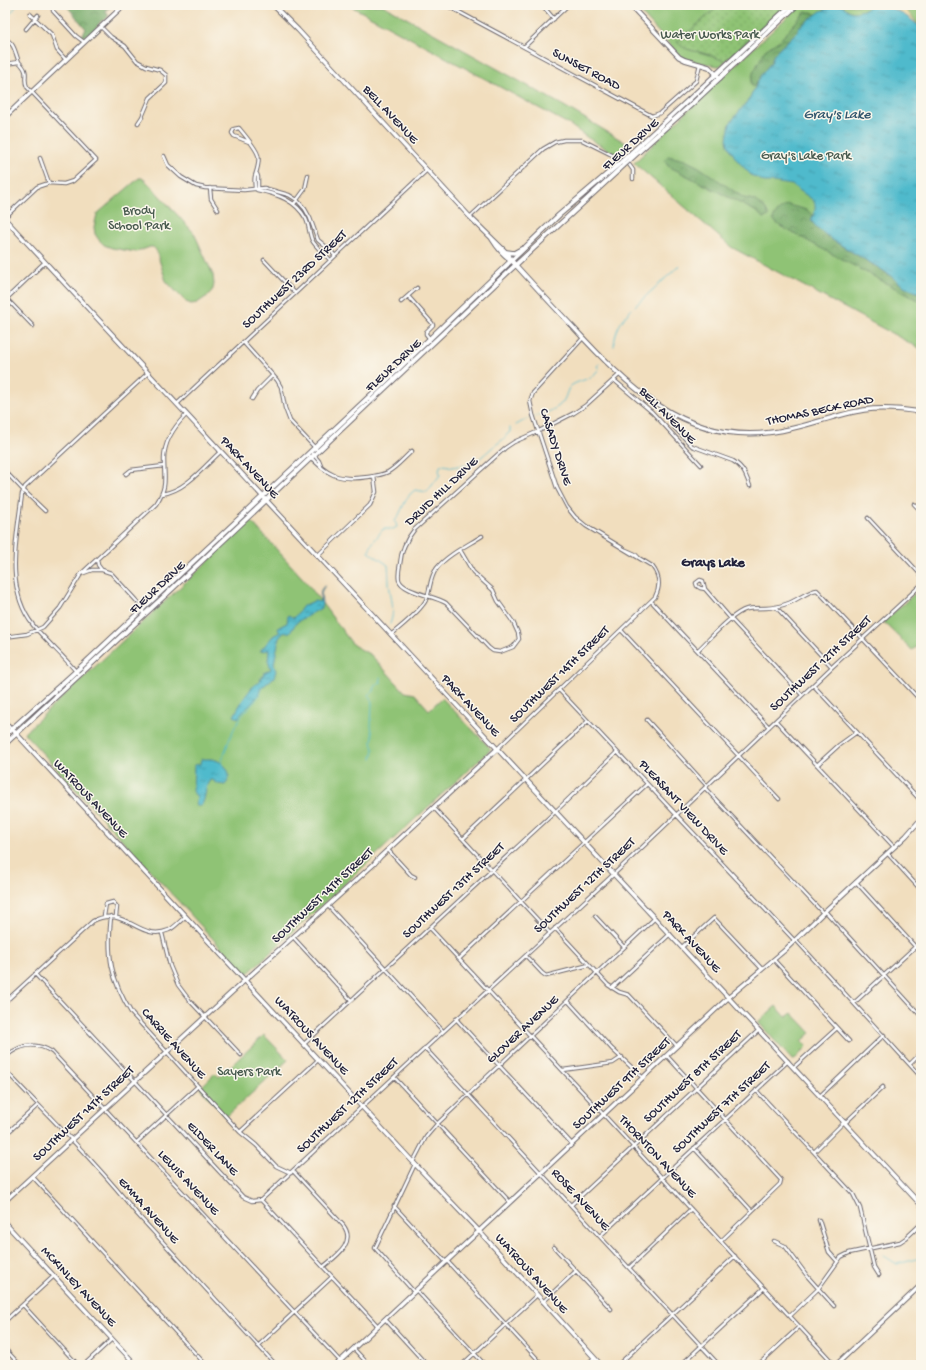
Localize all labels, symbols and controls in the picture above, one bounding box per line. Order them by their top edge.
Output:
park label: Water Works Park [661,28,761,43]
street label: SUNSET ROAD [549,46,623,94]
street label: BELL AVENUE [358,82,421,148]
water label: Gray's Lake [804,107,871,124]
street label: FLEUR DRIVE [599,115,663,175]
park label: Gray's Lake Park [761,149,852,164]
park label: Brody School Park [108,204,171,234]
street label: SOUTHWEST 23RD STREET [240,227,351,332]
street label: FLEUR DRIVE [362,336,426,396]
street label: BELL AVENUE [635,384,699,448]
street label: THOMAS BECK ROAD [764,392,875,430]
street label: CASADY DRIVE [536,407,575,488]
street label: PARK AVENUE [216,433,282,503]
street label: DRUID HILL DRIVE [402,454,482,530]
district label: Grays Lake [681,555,745,572]
street label: FLEUR DRIVE [126,558,190,618]
street label: SOUTHWEST 12TH STREET [767,612,876,715]
street label: SOUTHWEST 14TH STREET [507,623,614,727]
street label: PARK AVENUE [437,671,503,741]
street label: WATROUS AVENUE [50,757,131,842]
street label: PLEASANT VIEW DRIVE [634,757,731,859]
street label: SOUTHWEST 12TH STREET [531,834,640,937]
street label: SOUTHWEST 13TH STREET [400,839,509,942]
street label: SOUTHWEST 14TH STREET [269,844,377,947]
street label: PARK AVENUE [658,907,724,977]
street label: GLOVER AVENUE [484,992,563,1067]
street label: WATROUS AVENUE [271,994,352,1079]
street label: CARRIE AVENUE [137,1006,209,1083]
street label: SOUTHWEST 8TH STREET [641,1027,746,1126]
street label: SOUTHWEST 9TH STREET [570,1034,675,1133]
street label: SOUTHWEST 12TH STREET [294,1054,403,1157]
street label: SOUTHWEST 7TH STREET [670,1058,775,1157]
street label: SOUTHWEST 14TH STREET [30,1062,138,1165]
park label: Sayers Park [217,1065,282,1080]
street label: THORNTON AVENUE [614,1112,700,1202]
street label: ELDER LANE [183,1119,241,1180]
street label: LEWIS AVENUE [154,1147,222,1219]
street label: ROSE AVENUE [548,1166,613,1235]
street label: EMMA AVENUE [114,1175,182,1248]
street label: WATROUS AVENUE [491,1231,571,1318]
street label: MCKINLEY AVENUE [37,1244,120,1331]

